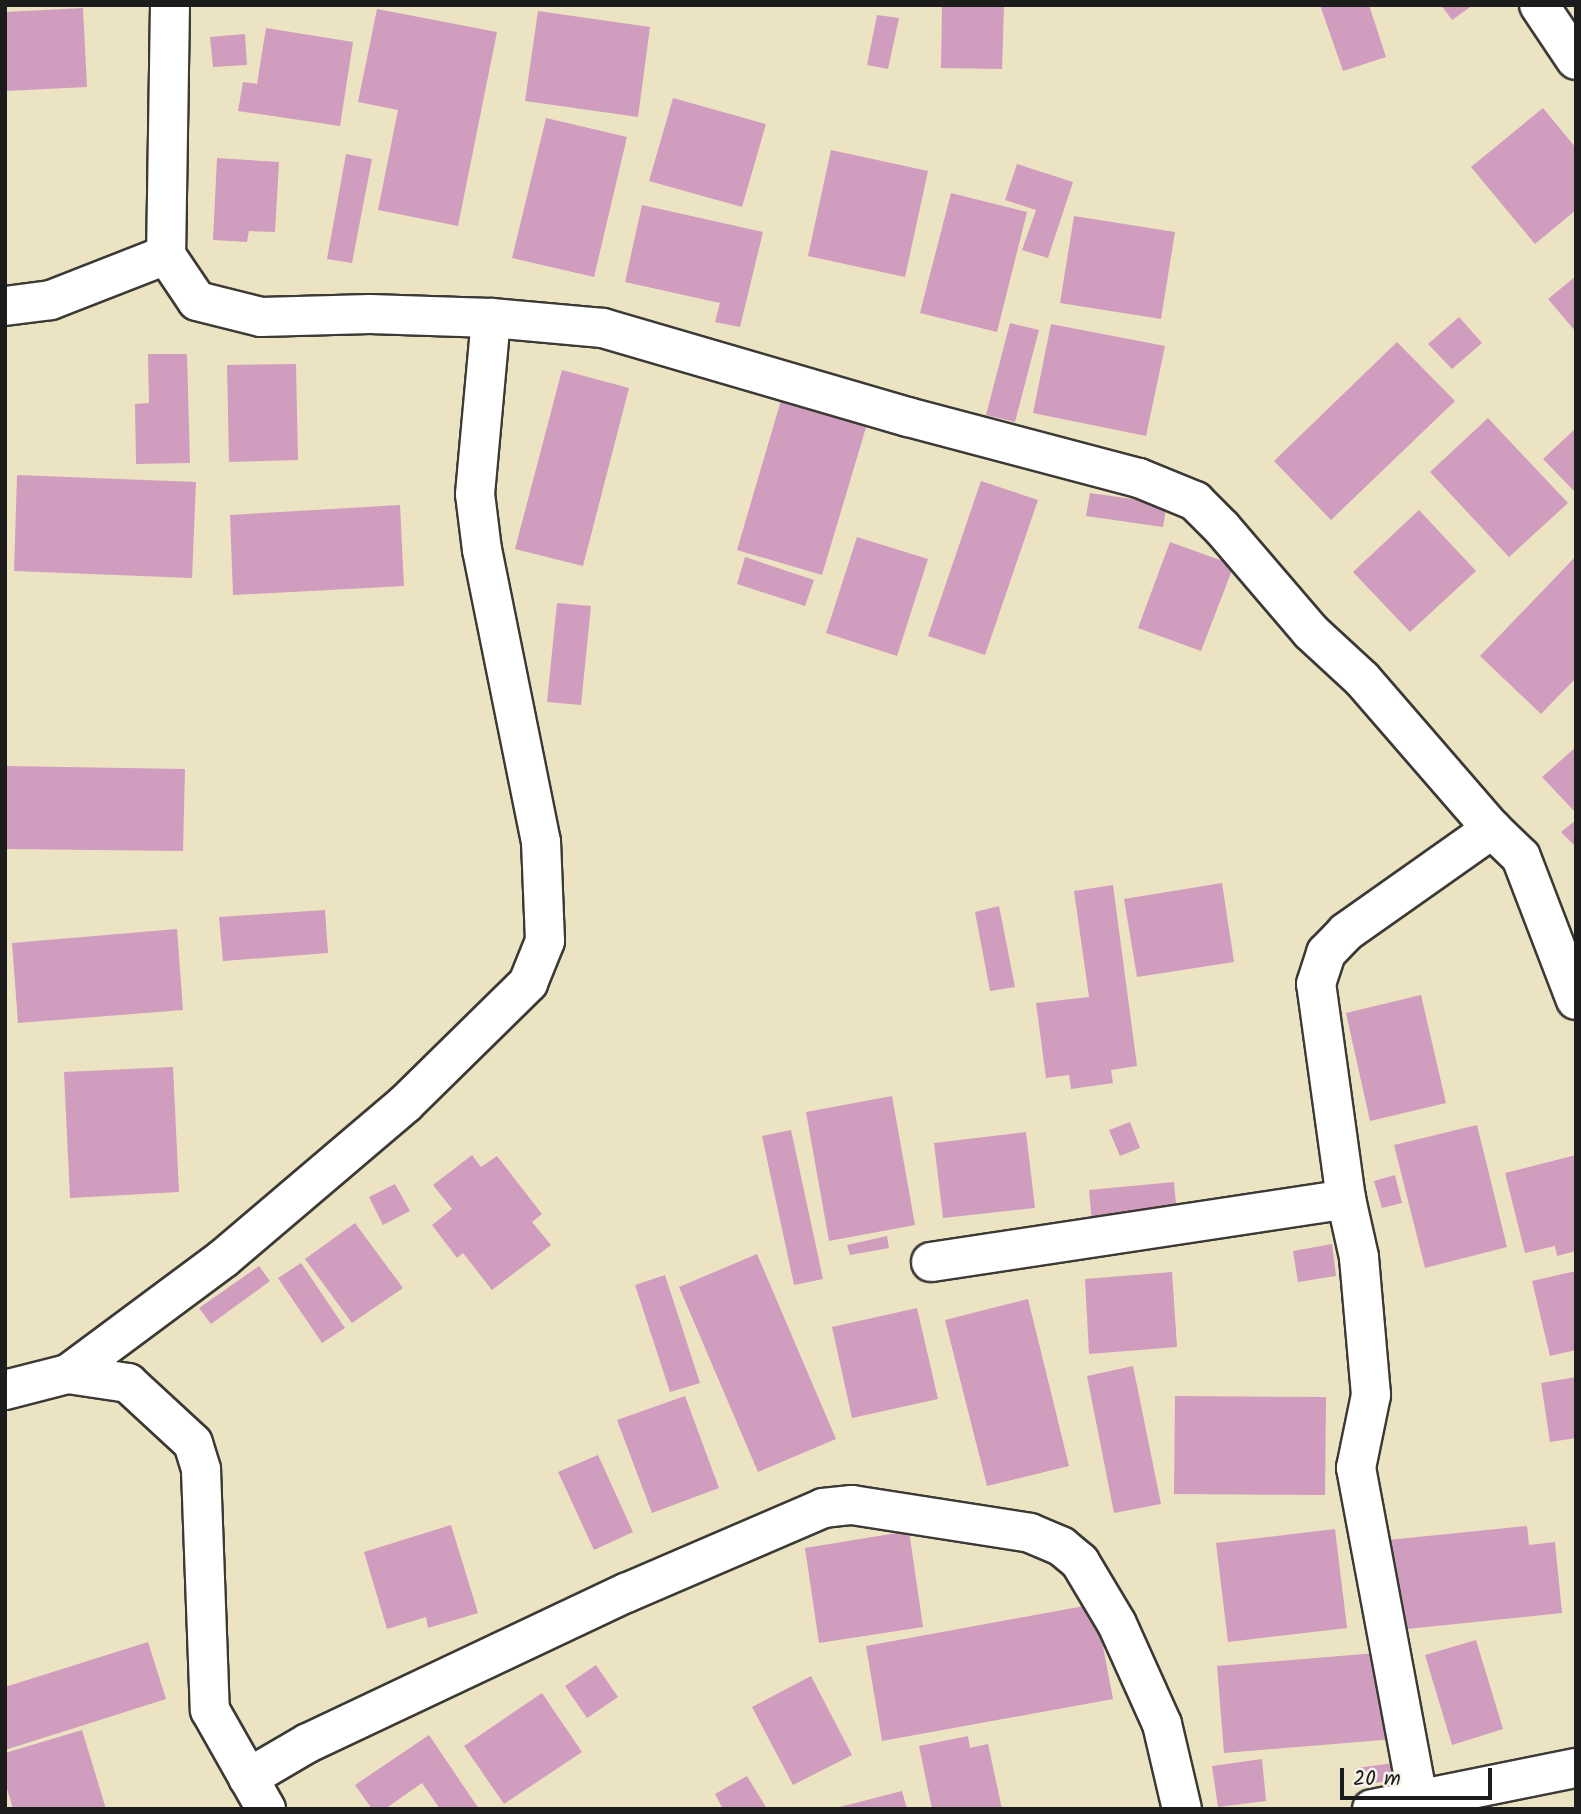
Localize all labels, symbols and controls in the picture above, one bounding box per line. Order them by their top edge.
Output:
scale bar [1343,1755,1495,1799]
text: 20 m [1353,1763,1401,1796]

